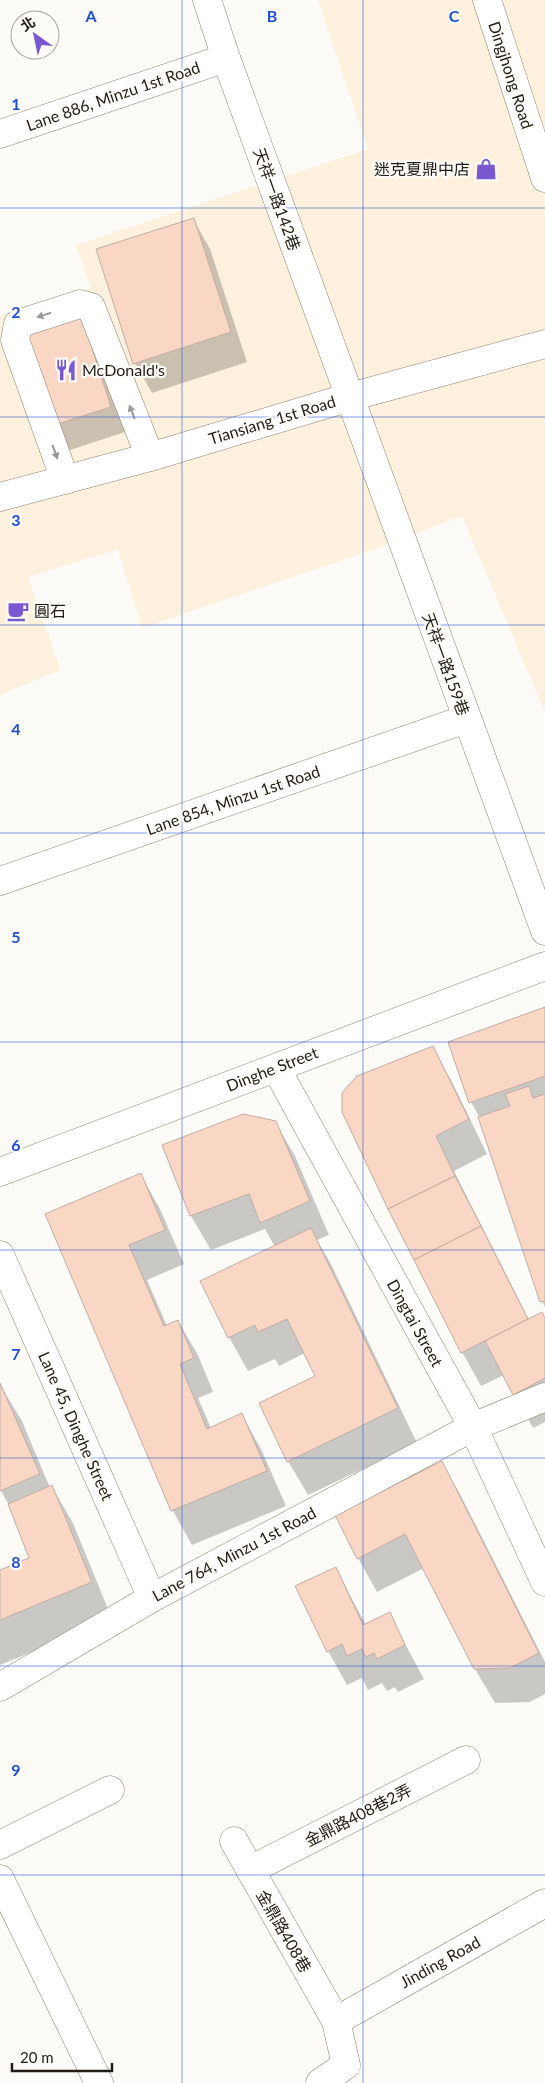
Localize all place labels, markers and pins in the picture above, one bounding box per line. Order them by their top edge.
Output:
shop icon: 迷克夏鼎中店 [473,156,499,182]
place label: 迷克夏鼎中店 [374,159,470,178]
restaurant icon: McDonald's [53,357,79,383]
place label: McDonald's [82,360,165,379]
cafe icon: 圓石 [5,598,31,624]
place label: 圓石 [34,601,66,620]

